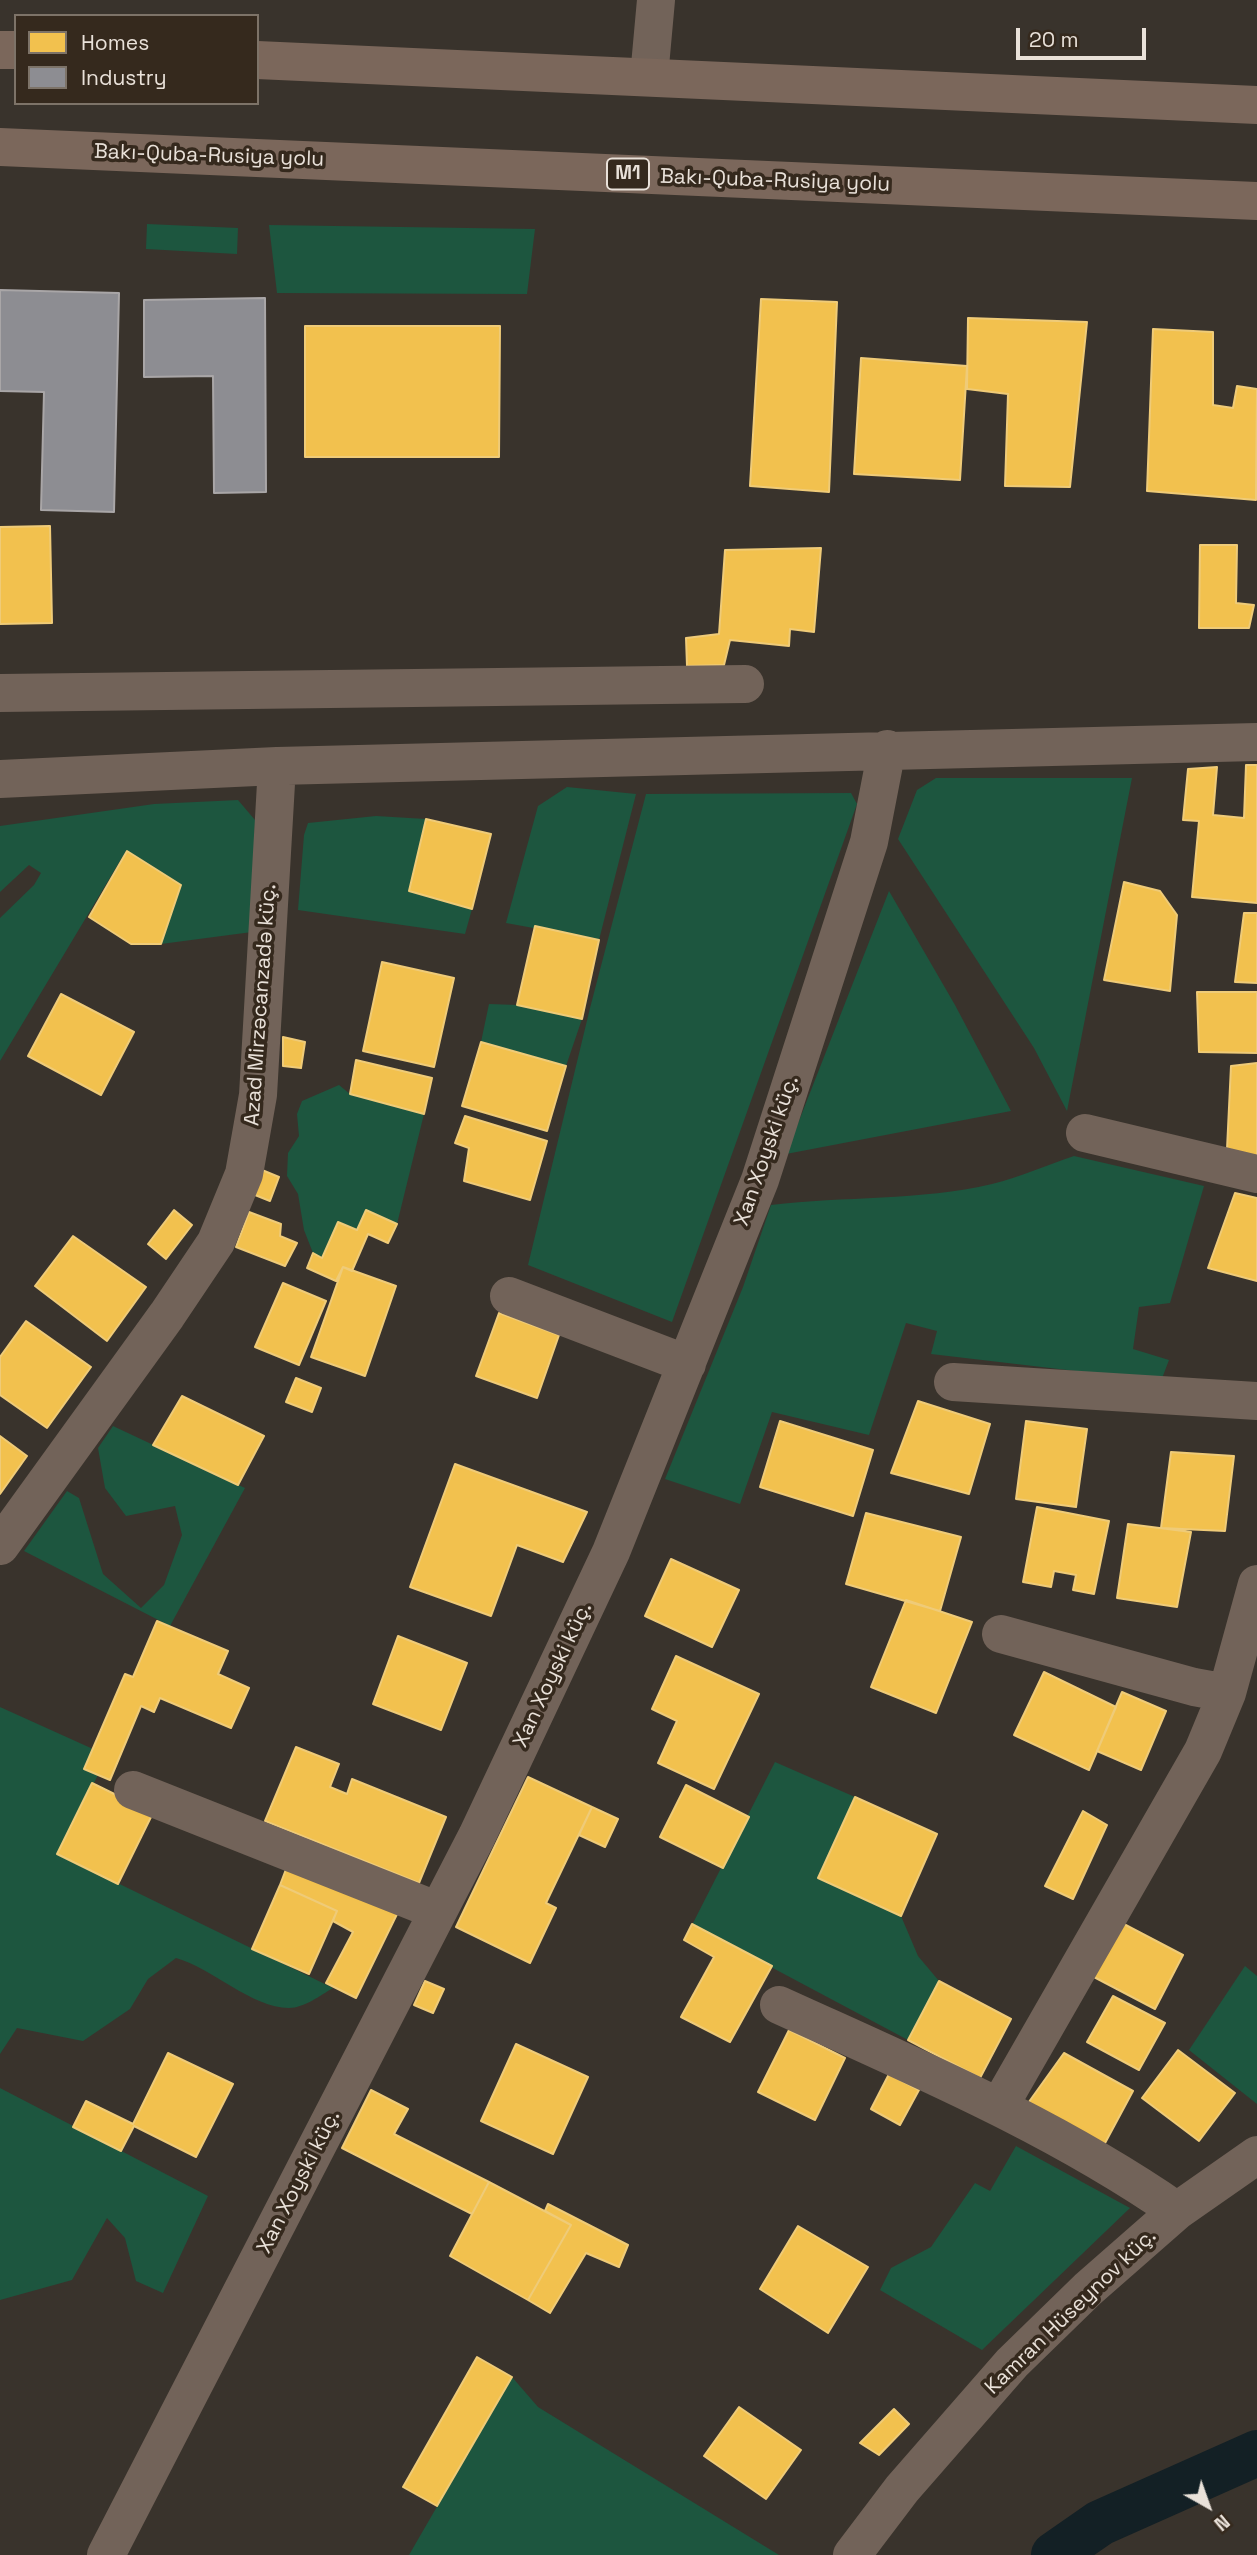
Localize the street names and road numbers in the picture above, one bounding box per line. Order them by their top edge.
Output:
street label: Bakı-Quba-Rusiya yolu [93,139,325,173]
road number: M1 [607,158,649,190]
street label: Bakı-Quba-Rusiya yolu [659,164,891,198]
street label: Azad Mirzəcanzadə küç. [240,883,282,1127]
street label: Xan Xoyski küç. [729,1073,805,1229]
street label: Xan Xoyski küç. [508,1598,598,1752]
street label: Xan Xoyski küç. [252,2106,346,2258]
street label: Kamran Hüseynov küç. [980,2224,1162,2400]

